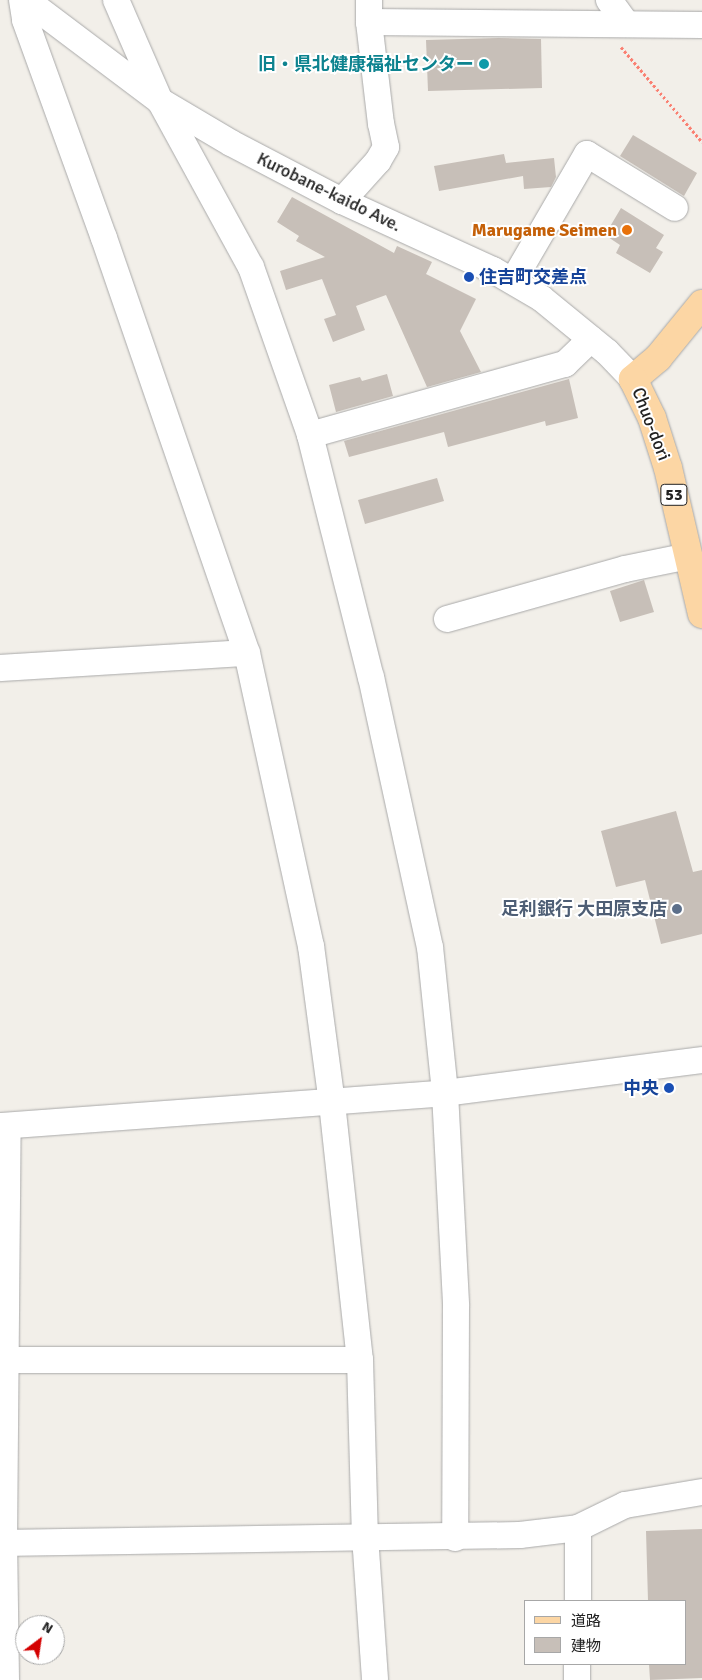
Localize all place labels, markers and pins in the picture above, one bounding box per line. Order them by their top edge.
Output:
place label: 旧・県北健康福祉センター [258,53,474,75]
marker: 旧・県北健康福祉センター [478,58,490,70]
place label: Marugame Seimen [472,219,617,241]
marker: Marugame Seimen [621,224,633,236]
place label: 住吉町交差点 [479,266,587,288]
marker: 住吉町交差点 [463,271,475,283]
place label: 足利銀行 大田原支店 [501,898,667,920]
marker: 足利銀行 大田原支店 [671,903,683,915]
place label: 中央 [623,1077,659,1099]
marker: 中央 [663,1082,675,1094]

